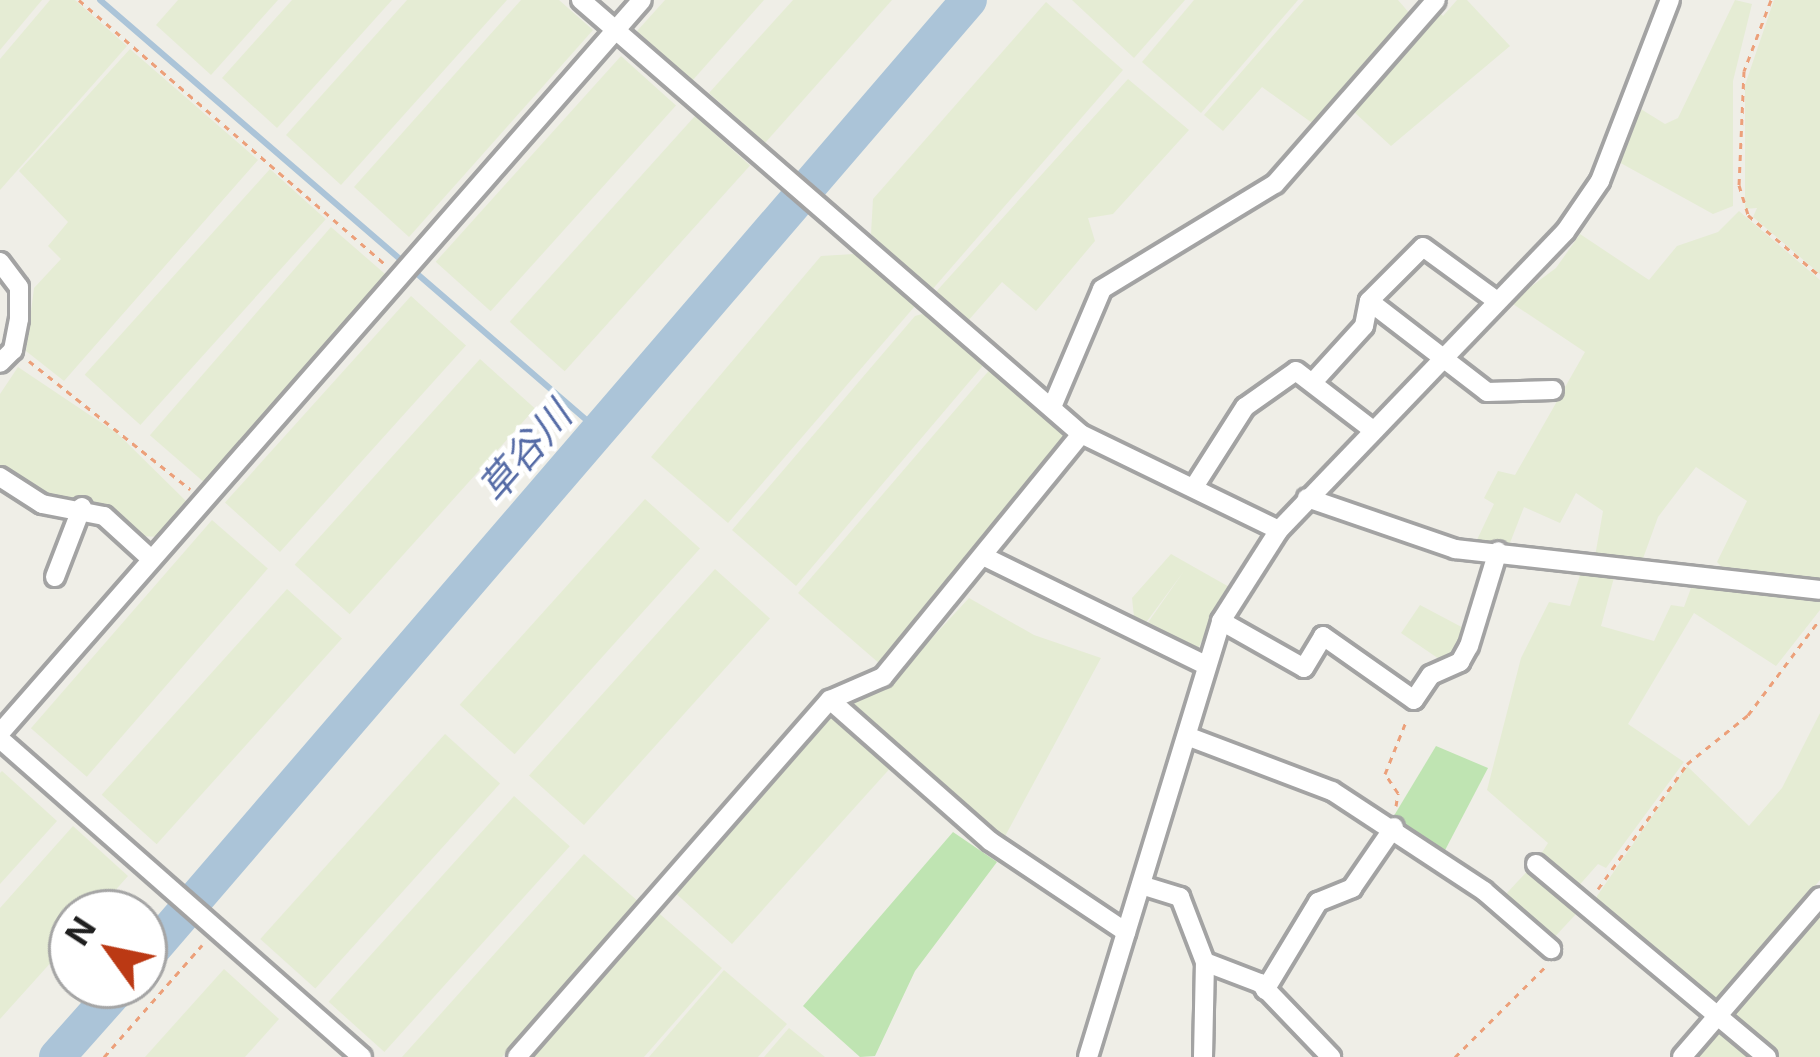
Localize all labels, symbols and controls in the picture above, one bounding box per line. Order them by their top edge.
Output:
water label: 草谷川 [469,392,581,512]
north arrow [48,889,168,1009]
text: N [57,910,104,952]

